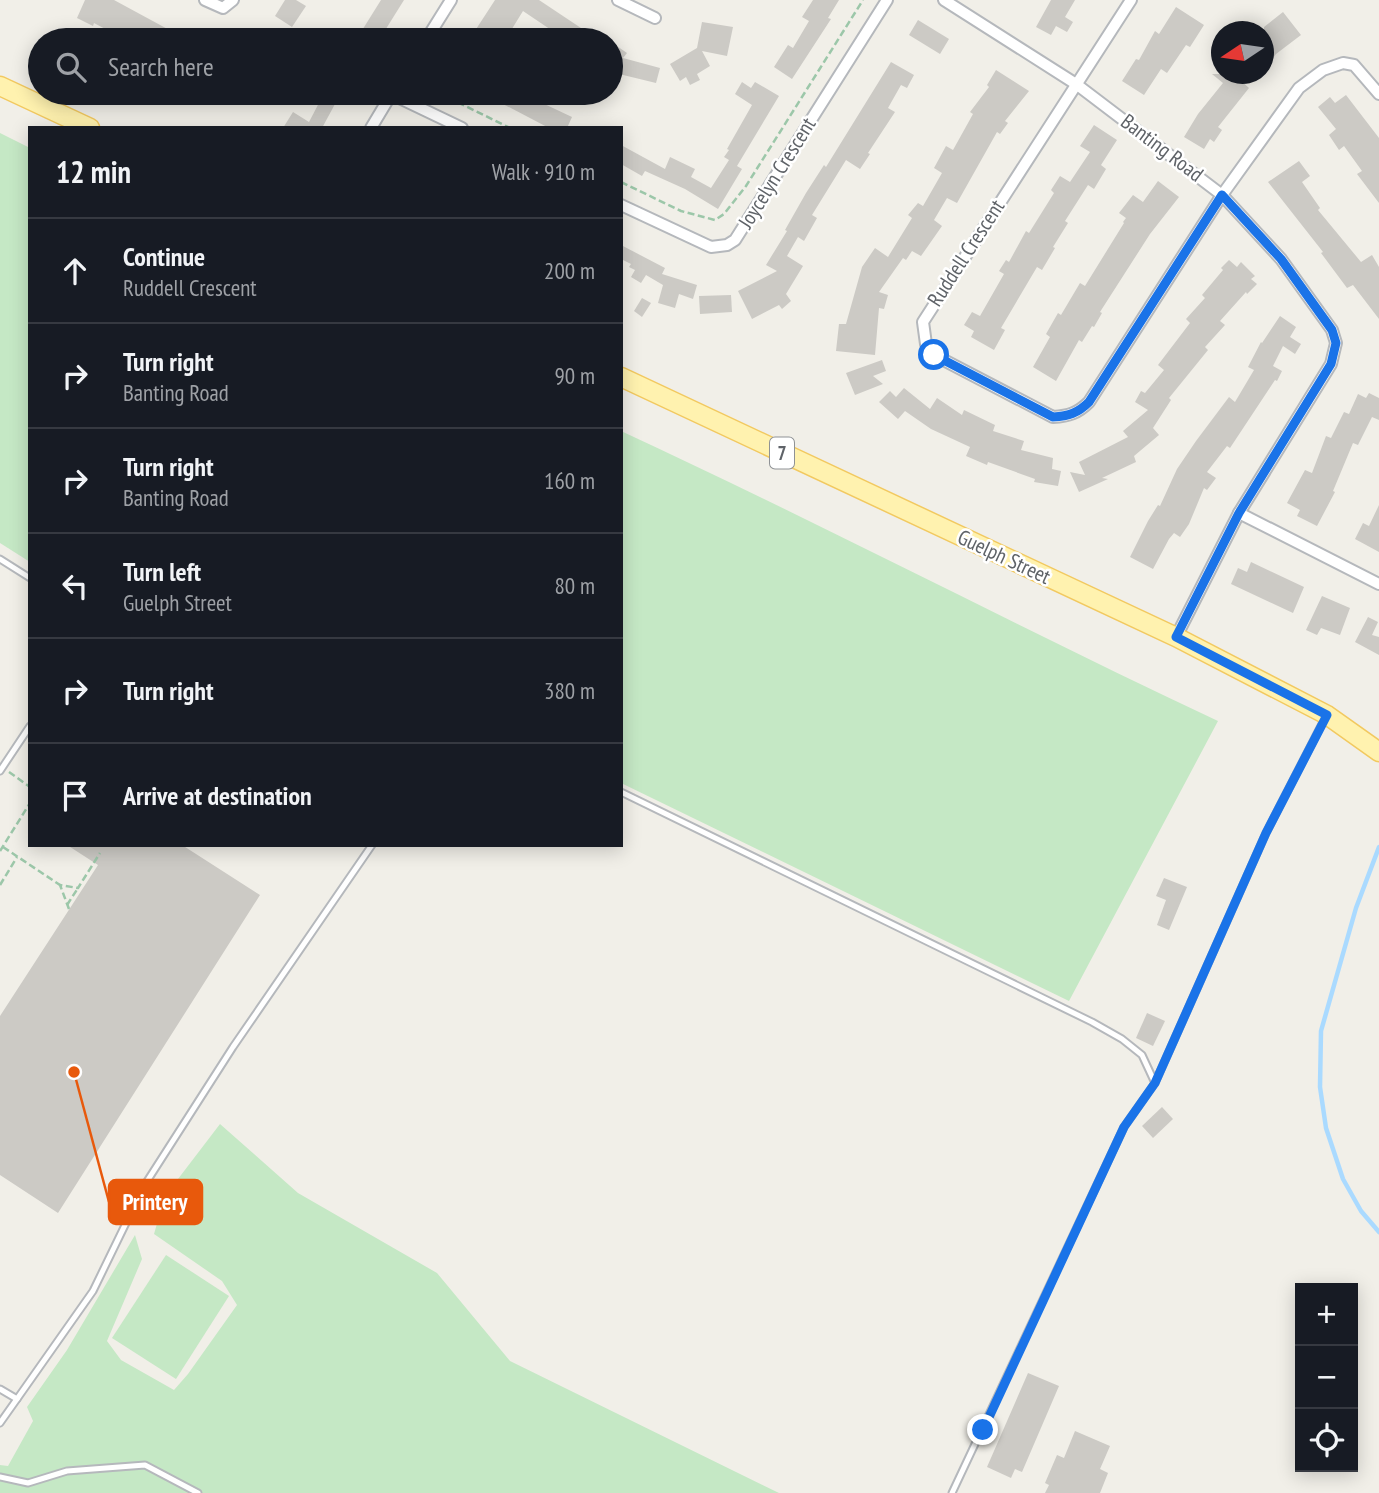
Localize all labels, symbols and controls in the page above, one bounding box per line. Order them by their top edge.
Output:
north arrow [1211,21,1274,84]
search box [28,28,623,105]
icon: search [52,48,90,86]
text: Search here [108,50,214,83]
street label: Banting Road [1116,108,1209,187]
street label: Joycelyn Crescent [731,112,821,234]
text: 12 min [56,152,131,191]
text: Walk · 910 m [492,157,595,186]
street label: Ruddell Crescent [921,194,1010,311]
text: Continue [123,240,205,273]
icon: ahead [56,252,94,290]
text: 200 m [544,256,595,285]
text: Ruddell Crescent [123,273,257,302]
route start [918,339,949,370]
text: Turn right [123,345,214,378]
icon: right [56,357,94,395]
text: 90 m [554,361,595,390]
text: Banting Road [123,378,229,407]
road number: 7 [770,437,794,468]
text: Turn right [123,450,214,483]
icon: right [56,462,94,500]
text: 160 m [544,466,595,495]
text: Banting Road [123,483,229,512]
street label: Guelph Street [954,523,1055,590]
text: Turn left [123,555,201,588]
icon: left [56,567,94,605]
text: 80 m [554,571,595,600]
text: Guelph Street [123,588,232,617]
icon: right [56,672,94,710]
text: Turn right [123,674,214,707]
text: 380 m [544,676,595,705]
icon: arrive [56,777,94,815]
text: Arrive at destination [123,779,312,812]
callout: Printery [109,1180,202,1224]
text: Printery [122,1187,188,1216]
map controls [1295,1283,1358,1472]
button: + [1295,1283,1358,1346]
button: − [1295,1346,1358,1409]
button: locate [1295,1409,1358,1472]
route end [967,1414,998,1445]

